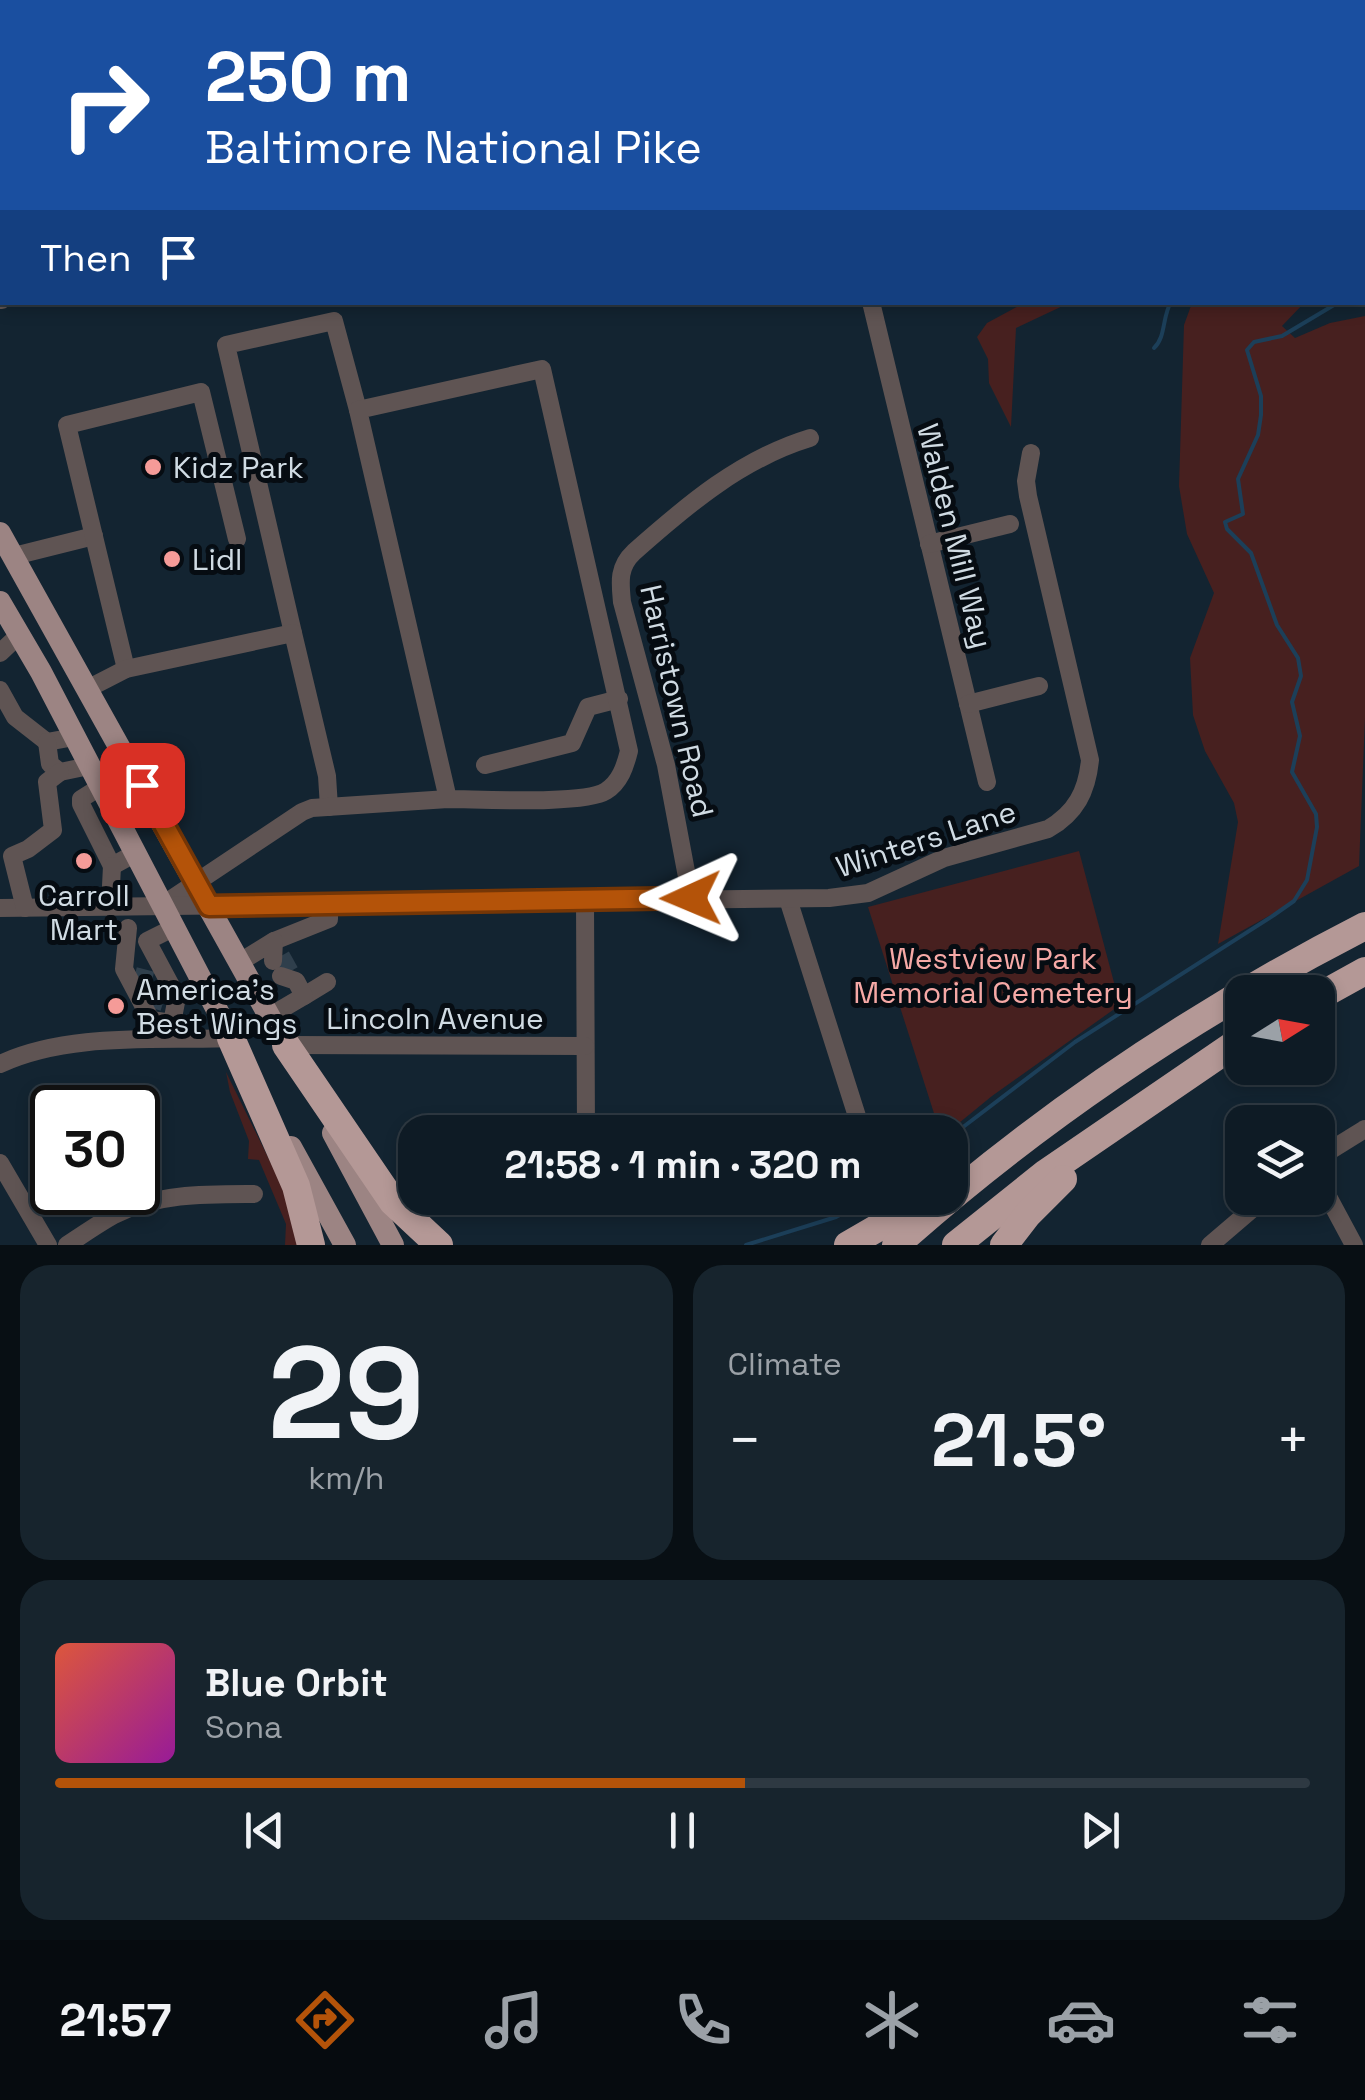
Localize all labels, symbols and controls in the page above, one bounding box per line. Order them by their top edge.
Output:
text: 250 m [205,32,412,121]
icon: right [40,40,170,170]
text: Baltimore National Pike [205,119,702,176]
icon: arrive [151,230,206,285]
text: Then [40,234,131,282]
street label: Walden Mill Way [908,420,1002,652]
place label: Kidz Park [173,448,304,487]
marker: Kidz Park [142,456,164,478]
place label: Lidl [192,540,242,579]
marker: Lidl [161,548,183,570]
street label: Harristown Road [631,581,723,821]
pin [100,743,185,828]
icon: arrive [115,758,170,813]
street label: Winters Lane [831,792,1021,886]
position arrow [639,846,743,950]
marker: Carroll Mart [73,850,95,872]
place label: Carroll Mart [38,876,130,949]
park label: Westview Park Memorial Cemetery [853,939,1133,1012]
place label: America's Best Wings [136,970,297,1043]
north arrow [1225,975,1335,1085]
map controls [1225,975,1335,1215]
marker: America's Best Wings [105,995,127,1017]
street label: Lincoln Avenue [326,999,544,1038]
speed limit sign: 30 [30,1085,160,1215]
button: layers [1225,1105,1335,1215]
text: 21:58 · 1 min · 320 m [504,1141,862,1189]
text: 29 [268,1310,425,1476]
text: Climate [728,1344,842,1384]
text: 21.5° [931,1392,1106,1488]
text: − [728,1405,762,1475]
text: + [1276,1405,1310,1475]
text: km/h [308,1458,384,1498]
text: Blue Orbit [205,1659,388,1707]
text: Sona [205,1707,282,1747]
icon: previous [237,1803,292,1858]
icon: pause [655,1803,710,1858]
icon: next [1073,1803,1128,1858]
icon: directions [290,1985,360,2055]
icon: music [479,1985,549,2055]
icon: phone [668,1985,738,2055]
icon: climate [857,1985,927,2055]
icon: car [1046,1985,1116,2055]
icon: filters [1235,1985,1305,2055]
text: 21:57 [60,1992,171,2049]

